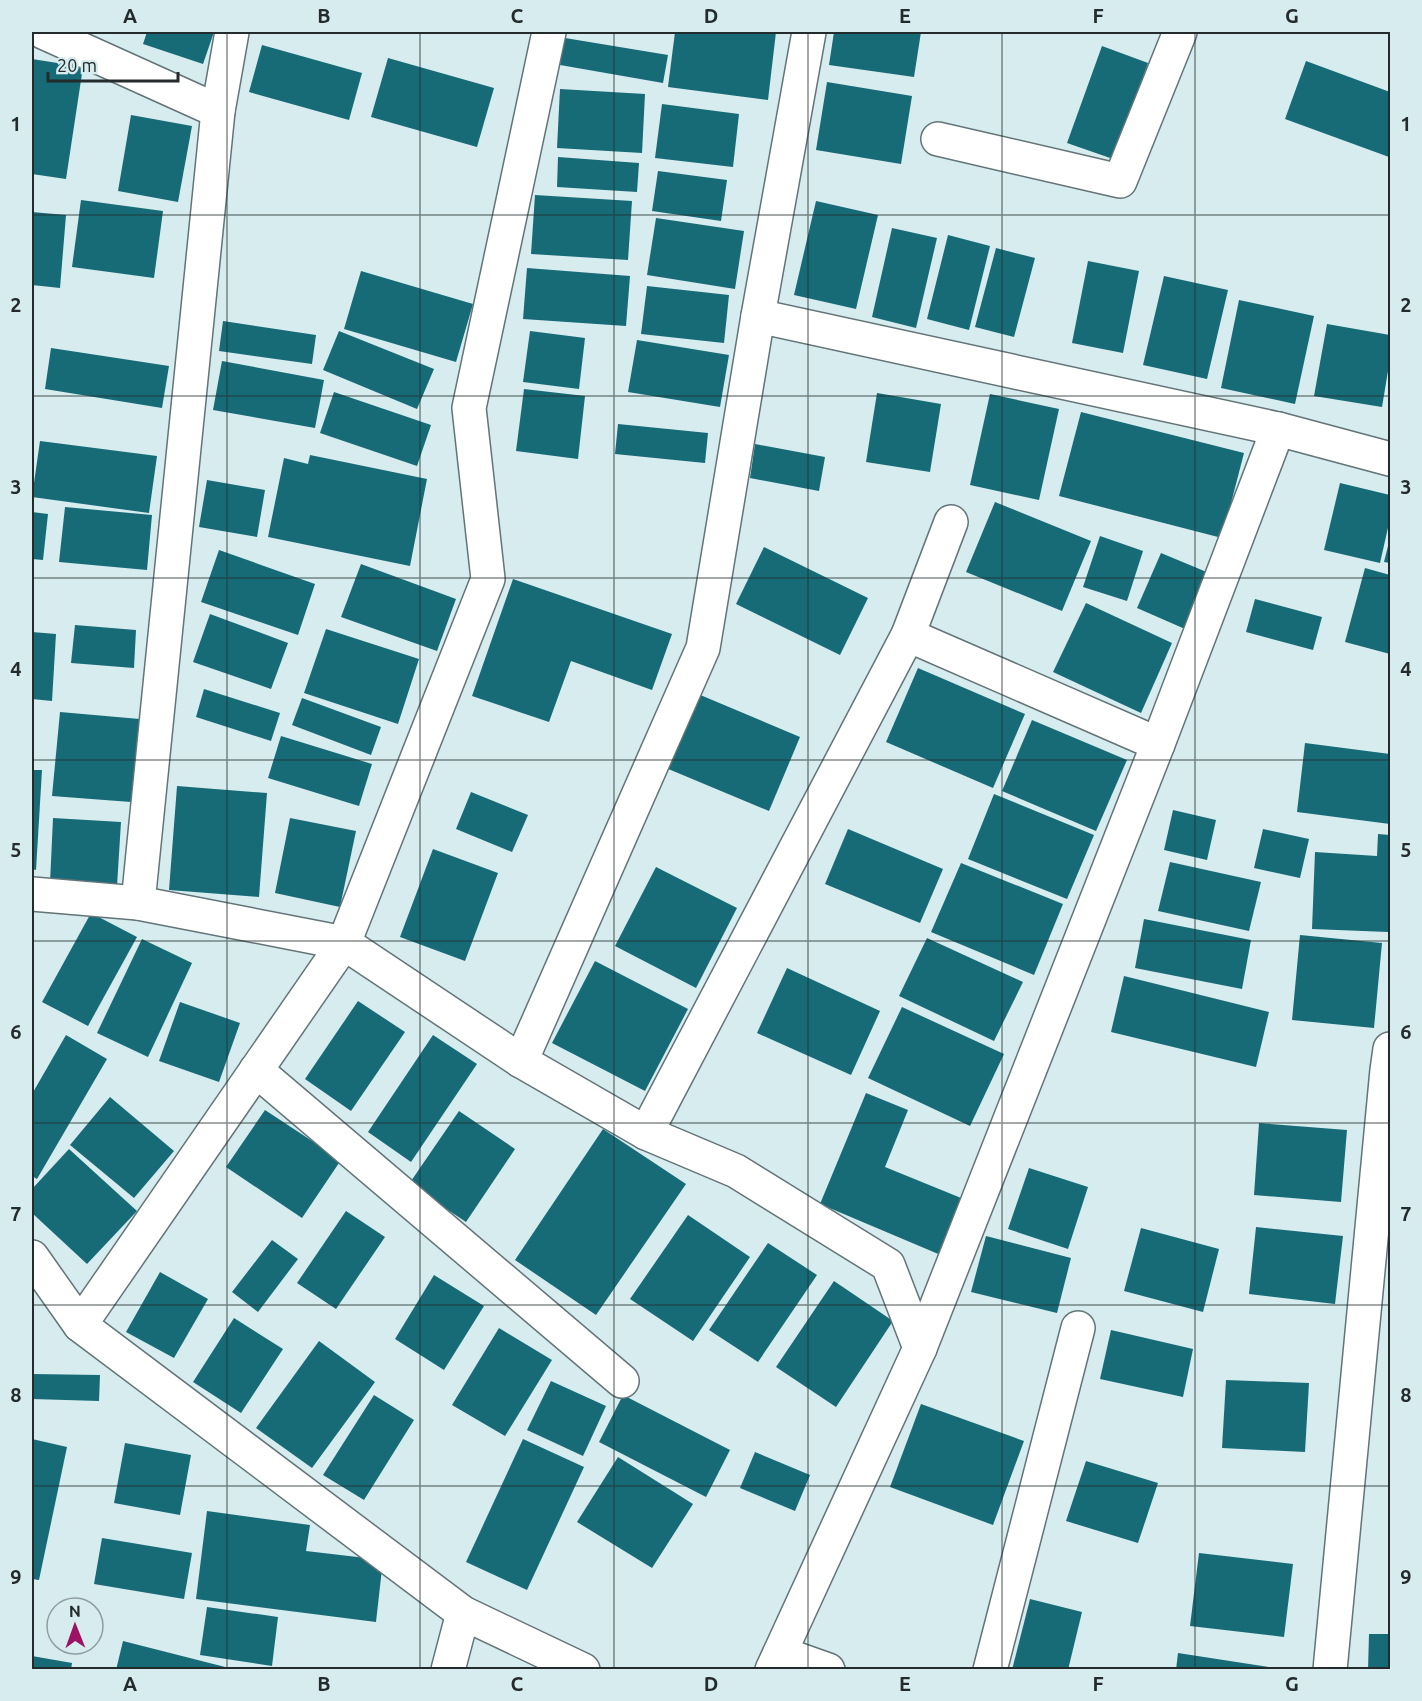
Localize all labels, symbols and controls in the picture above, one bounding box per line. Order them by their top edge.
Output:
text: A [123,4,137,27]
text: B [317,4,331,27]
text: C [511,4,524,27]
text: D [704,4,718,27]
text: E [899,4,911,27]
text: F [1092,4,1104,27]
text: G [1285,4,1299,27]
scale bar [48,45,178,83]
text: 20 m [57,55,97,75]
text: 1 [10,112,22,135]
text: 1 [1400,112,1412,135]
text: 2 [10,293,22,316]
text: 2 [1400,293,1412,316]
text: 3 [10,475,22,498]
text: 3 [1400,475,1412,498]
text: 4 [10,657,22,680]
text: 4 [1400,657,1412,680]
text: 5 [10,838,22,861]
text: 5 [1400,838,1412,861]
text: 6 [10,1020,22,1043]
text: 6 [1400,1020,1412,1043]
text: 7 [10,1202,22,1225]
text: 7 [1400,1202,1412,1225]
text: 8 [10,1383,22,1406]
text: 8 [1400,1383,1412,1406]
text: 9 [10,1565,22,1588]
text: 9 [1400,1565,1412,1588]
north arrow [45,1596,105,1656]
text: N [69,1602,81,1620]
text: A [123,1672,137,1695]
text: B [317,1672,331,1695]
text: C [511,1672,524,1695]
text: D [704,1672,718,1695]
text: E [899,1672,911,1695]
text: F [1092,1672,1104,1695]
text: G [1285,1672,1299,1695]

